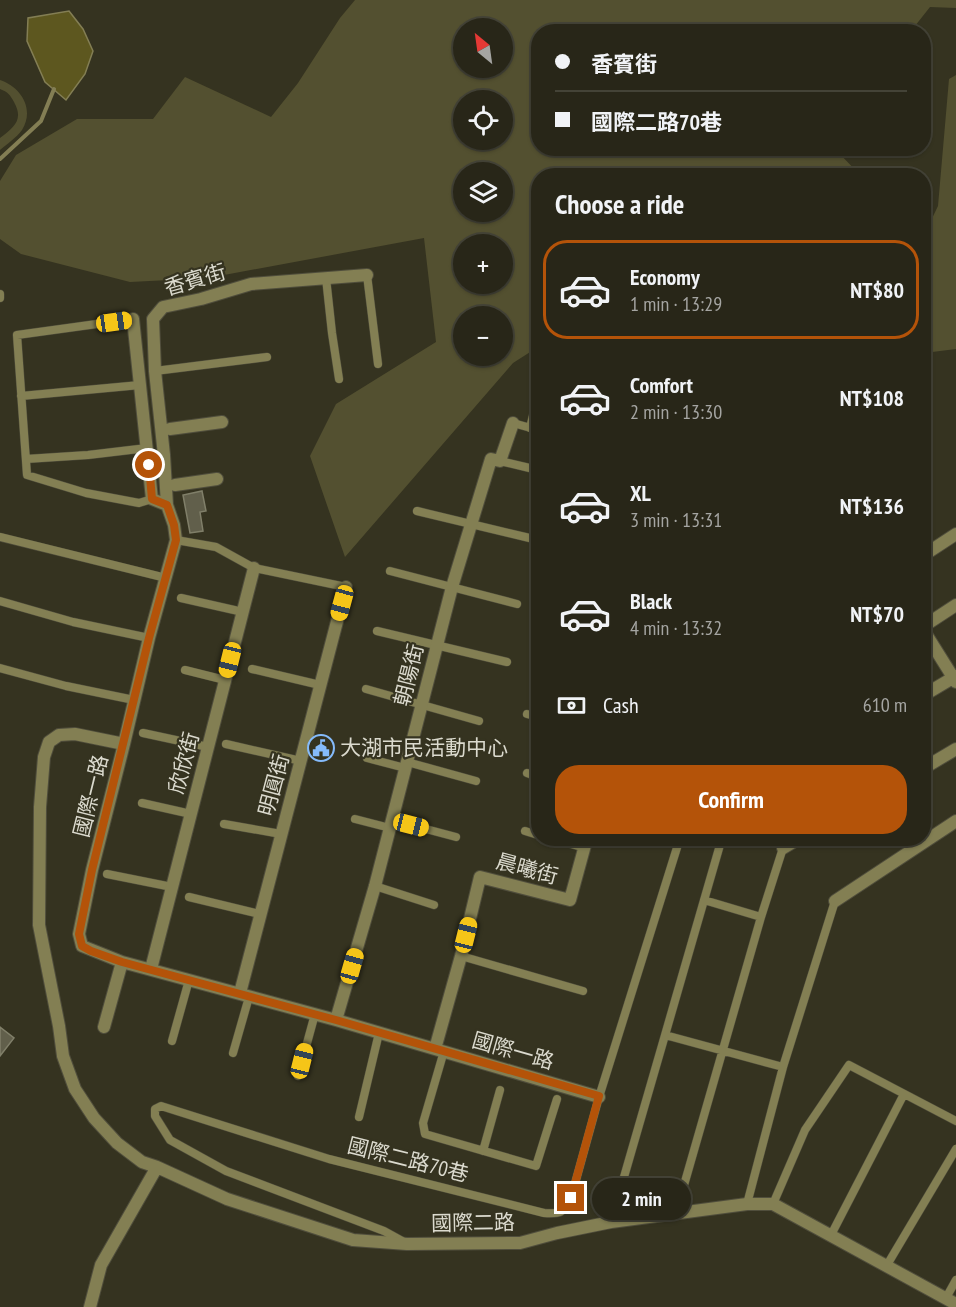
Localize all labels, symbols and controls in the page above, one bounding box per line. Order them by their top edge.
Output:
north arrow [453,18,513,78]
map controls [453,18,513,366]
text: 香賓街 [591,50,657,78]
button: locate [453,90,513,150]
text: 國際二路70巷 [591,108,722,136]
button: layers [453,162,513,222]
text: Choose a ride [555,187,684,221]
button: + [453,234,513,294]
street label: 香賓街 [161,258,229,301]
icon: car [558,263,612,317]
text: Economy [630,263,700,291]
text: NT$80 [850,276,904,304]
text: 1 min · 13:29 [630,291,722,317]
button: − [453,306,513,366]
car [95,311,133,333]
icon: car [558,371,612,425]
text: Comfort [630,371,693,399]
text: NT$108 [840,384,904,412]
text: 2 min · 13:30 [630,399,722,425]
route start [135,451,162,478]
icon: car [558,479,612,533]
text: XL [630,479,651,507]
text: NT$136 [840,492,904,520]
text: 3 min · 13:31 [630,507,722,533]
car [329,583,355,623]
icon: car [558,587,612,641]
text: Black [630,587,672,615]
text: NT$70 [850,600,904,628]
text: 4 min · 13:32 [630,615,722,641]
car [217,640,243,680]
street label: 朝陽街 [388,641,429,709]
icon: cash [555,689,588,722]
text: Cash [603,691,639,719]
text: 610 m [863,692,907,718]
street label: 欣欣街 [162,729,205,797]
public building icon: 大湖市民活動中心 [306,733,336,763]
place label: 大湖市民活動中心 [340,734,508,761]
street label: 明圓街 [252,751,295,819]
street label: 國際一路 [67,752,114,840]
button: Confirm [555,765,907,834]
car [391,812,431,838]
street label: 晨曦街 [493,847,561,890]
car [453,915,479,955]
car [338,946,366,986]
street label: 國際一路 [469,1026,557,1075]
car [289,1041,315,1081]
street label: 國際二路70巷 [345,1131,471,1188]
callout: 2 min [592,1177,691,1219]
route end [557,1184,584,1211]
text: 2 min [621,1186,662,1212]
street label: 國際二路 [431,1208,515,1237]

